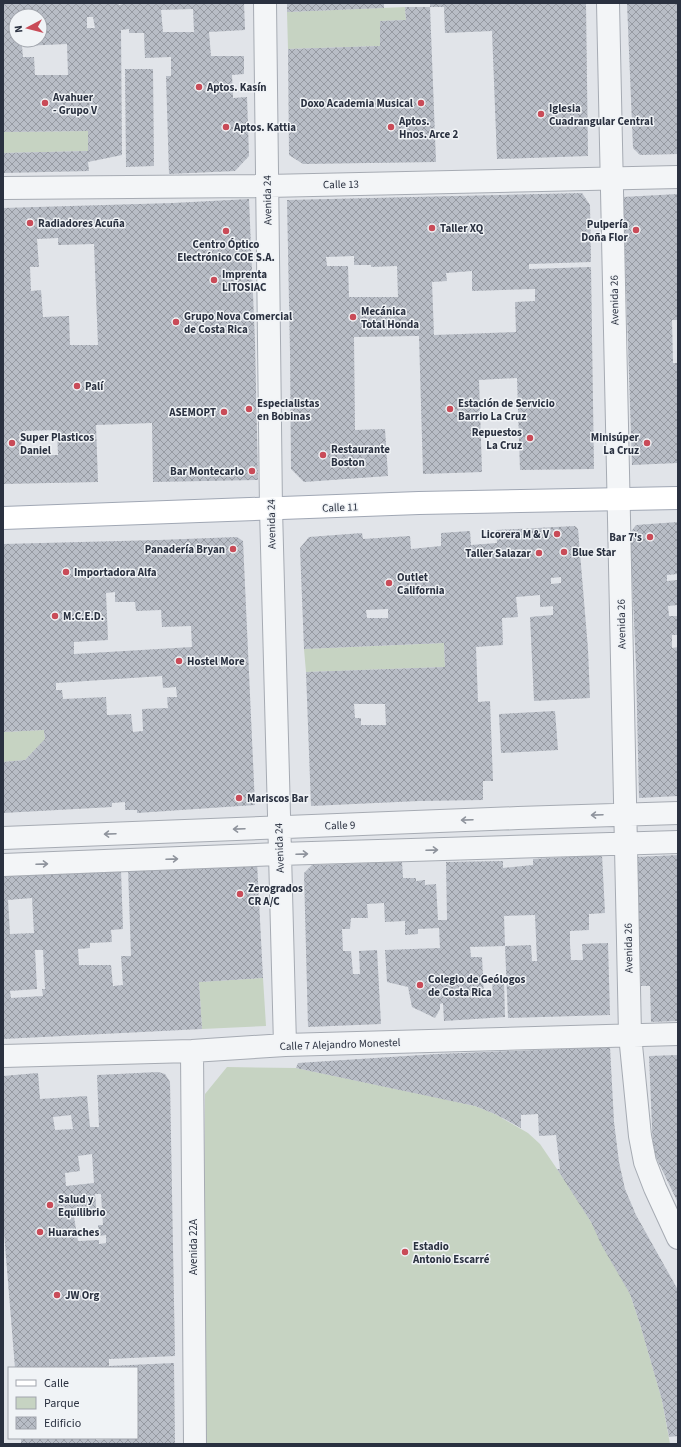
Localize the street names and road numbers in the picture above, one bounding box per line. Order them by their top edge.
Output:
street label: Avenida 24 [260,174,275,225]
street label: Calle 13 [323,177,359,192]
street label: Avenida 26 [607,274,622,325]
street label: Avenida 24 [264,498,279,549]
street label: Calle 11 [322,499,358,516]
street label: Avenida 26 [614,598,629,649]
street label: Calle 9 [324,817,356,834]
street label: Avenida 24 [271,822,288,873]
street label: Avenida 26 [621,922,636,973]
street label: Calle 7 Alejandro Monestel [279,1035,401,1054]
street label: Avenida 22A [186,1219,201,1275]

